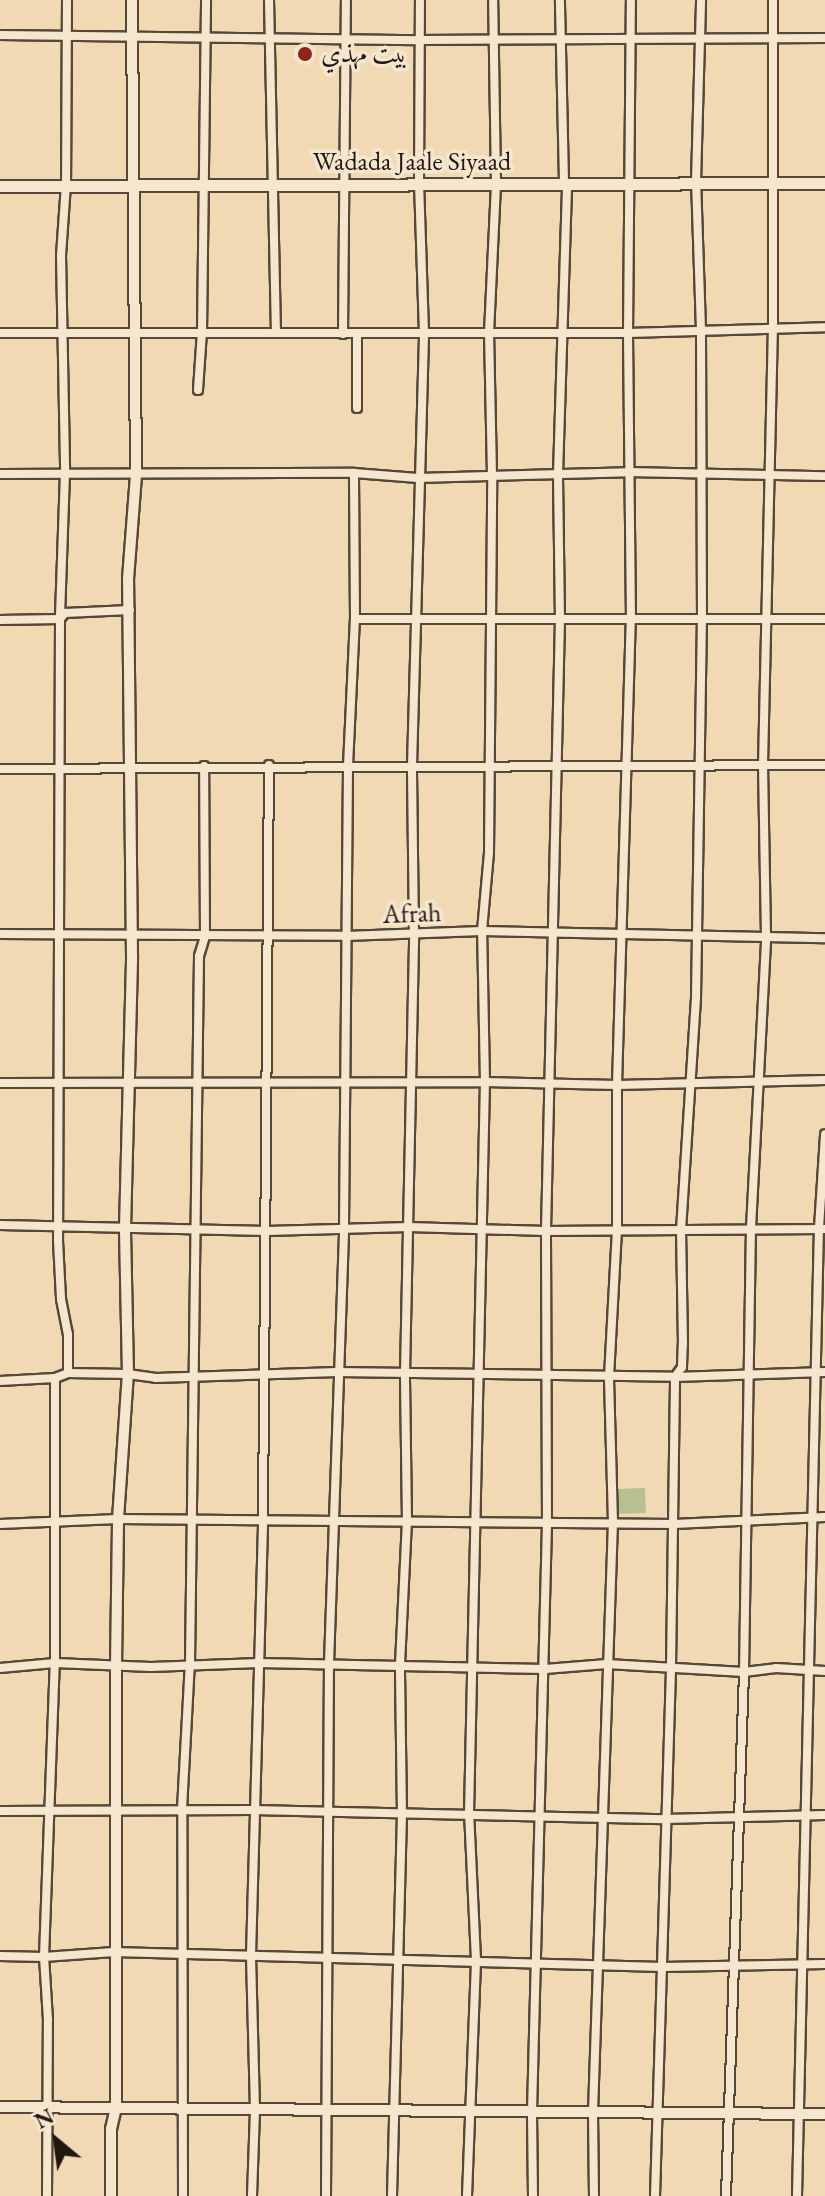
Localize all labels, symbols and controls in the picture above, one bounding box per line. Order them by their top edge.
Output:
place label: بيت مهذي [321,38,407,70]
marker: بيت مهذي [296,45,314,63]
street label: Wadada Jaale Siyaad [313,146,511,178]
street label: Afrah [382,897,442,931]
north arrow [16,2100,96,2180]
text: N [29,2102,59,2136]

